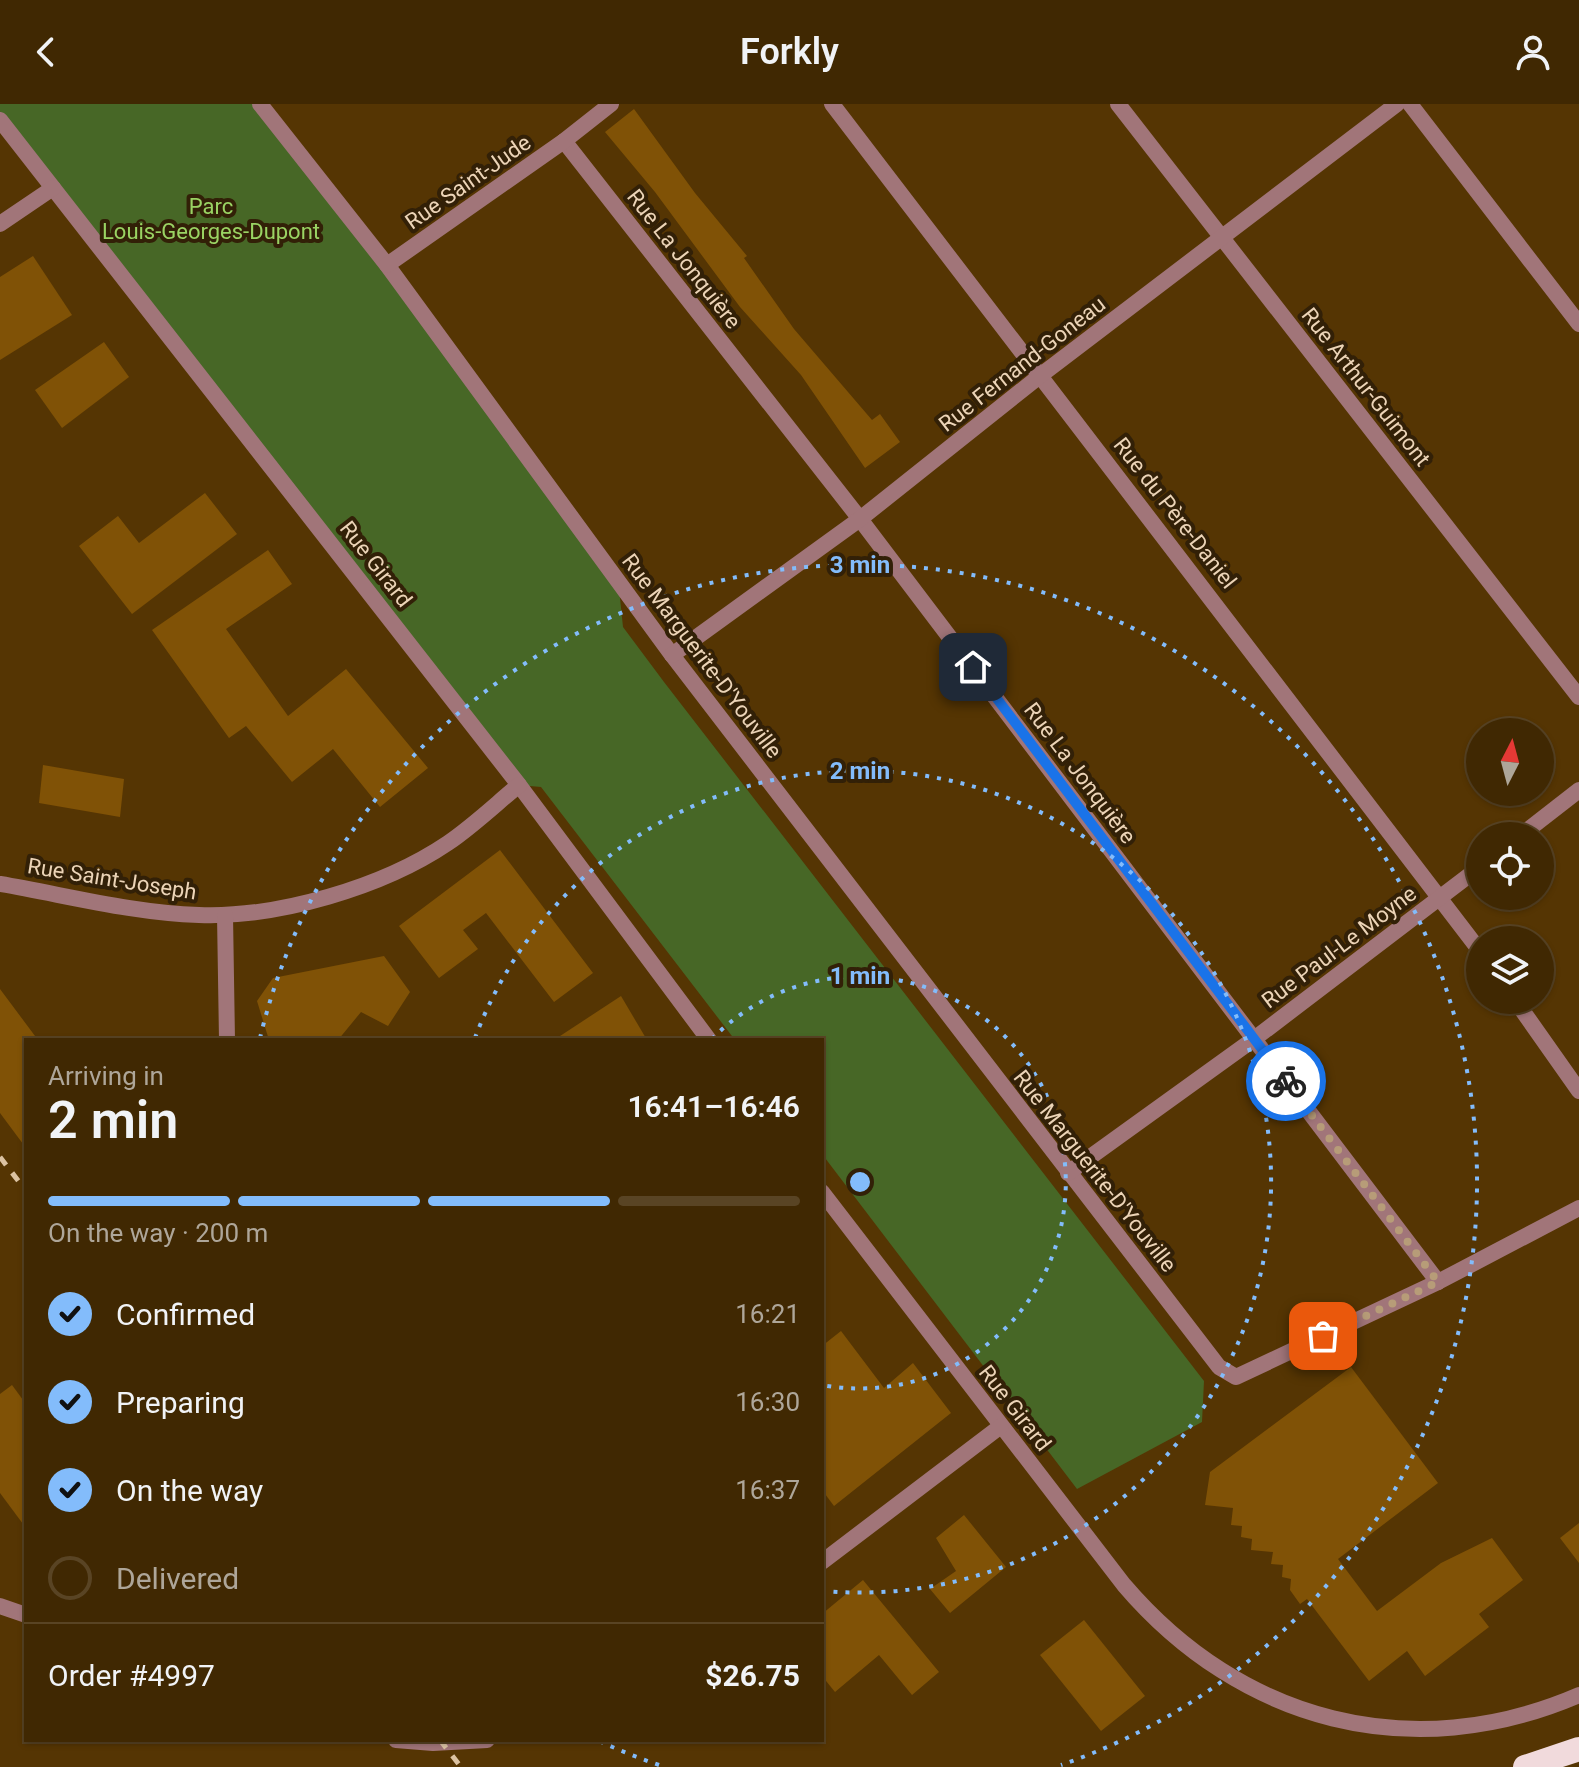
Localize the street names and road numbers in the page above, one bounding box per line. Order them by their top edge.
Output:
street label: Rue Saint-Jude [401,130,535,234]
street label: Rue La Jonquière [622,185,746,333]
street label: Rue Fernand-Goneau [934,291,1110,437]
street label: Rue Arthur-Guimont [1296,303,1436,471]
street label: Rue du Père-Daniel [1108,433,1242,593]
street label: Rue Girard [335,516,417,612]
street label: Rue Marguerite-D'Youville [617,549,787,763]
street label: Rue La Jonquière [1019,698,1141,848]
street label: Rue Saint-Joseph [26,853,198,905]
street label: Rue Paul-Le Moyne [1257,881,1421,1013]
street label: Rue Marguerite-D'Youville [1009,1065,1181,1277]
street label: Rue Girard [974,1360,1056,1456]

